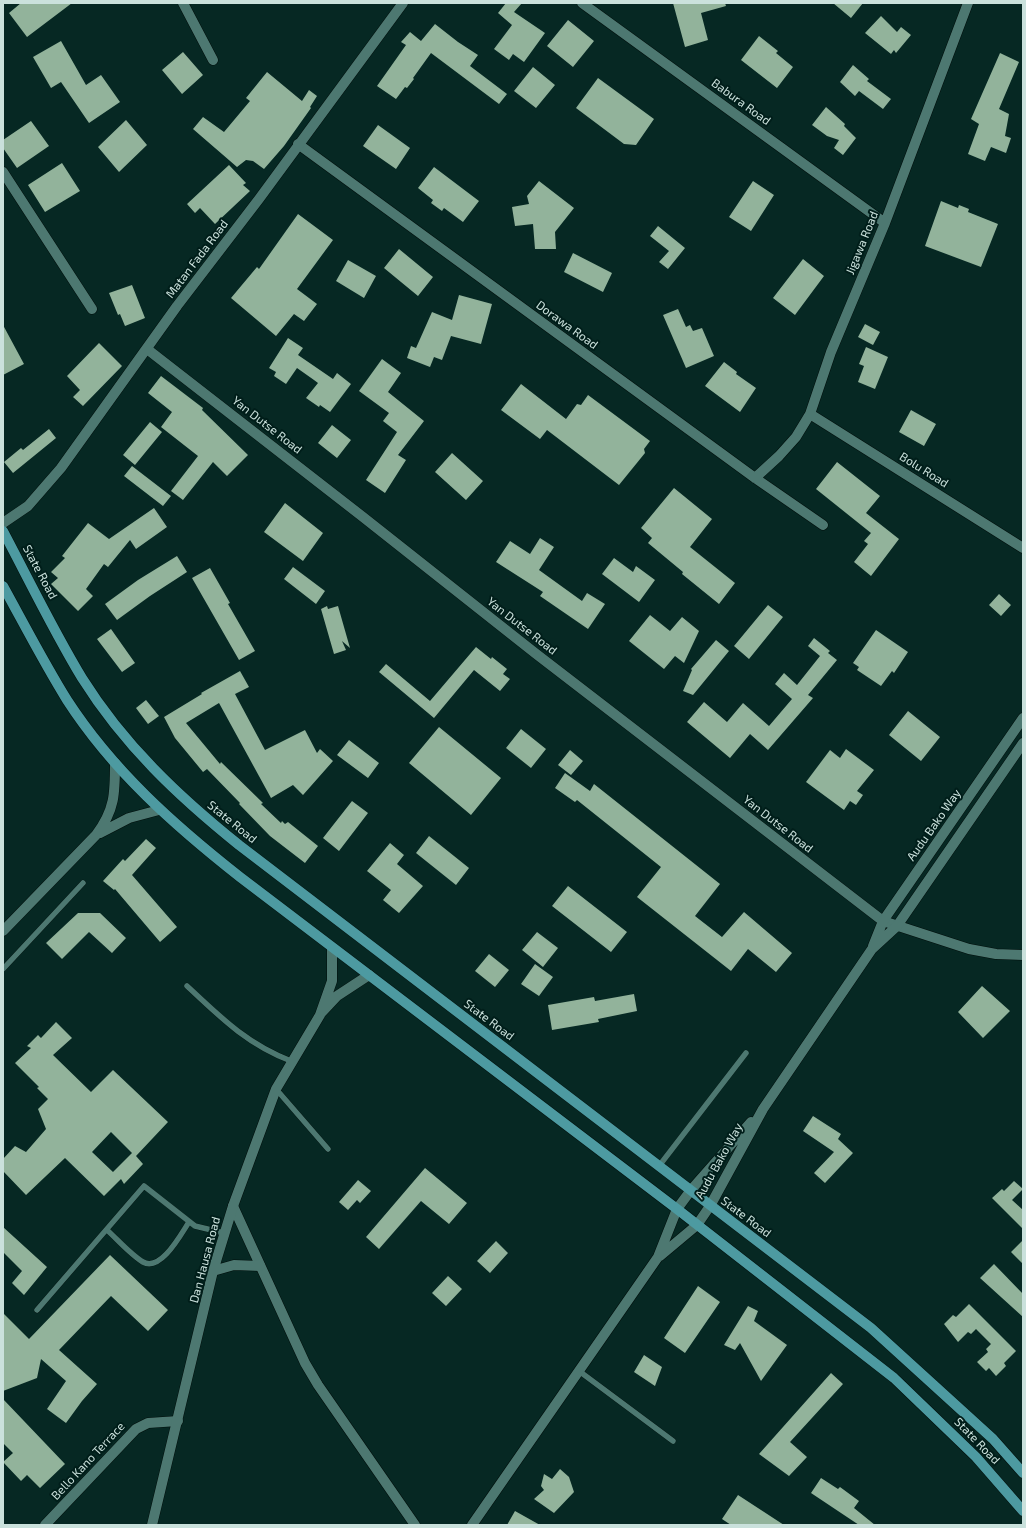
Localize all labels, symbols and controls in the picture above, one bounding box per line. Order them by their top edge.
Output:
street label: Babura Road [709,76,773,128]
street label: Jigawa Road [843,209,881,277]
street label: Matan Fada Road [163,217,231,301]
street label: Dorawa Road [533,298,601,352]
street label: Yan Dutse Road [229,393,305,457]
street label: Bolu Road [897,449,951,491]
street label: State Road [20,543,60,601]
street label: Yan Dutse Road [484,594,560,658]
street label: Audu Bako Way [904,786,964,864]
street label: Yan Dutse Road [740,792,816,856]
street label: State Road [204,798,260,846]
street label: State Road [461,996,517,1044]
street label: Audu Bako Way [692,1121,746,1201]
street label: State Road [718,1193,774,1241]
street label: Dan Hausa Road [187,1215,223,1305]
street label: State Road [951,1415,1003,1467]
street label: Bello Kano Terrace [48,1419,128,1503]

